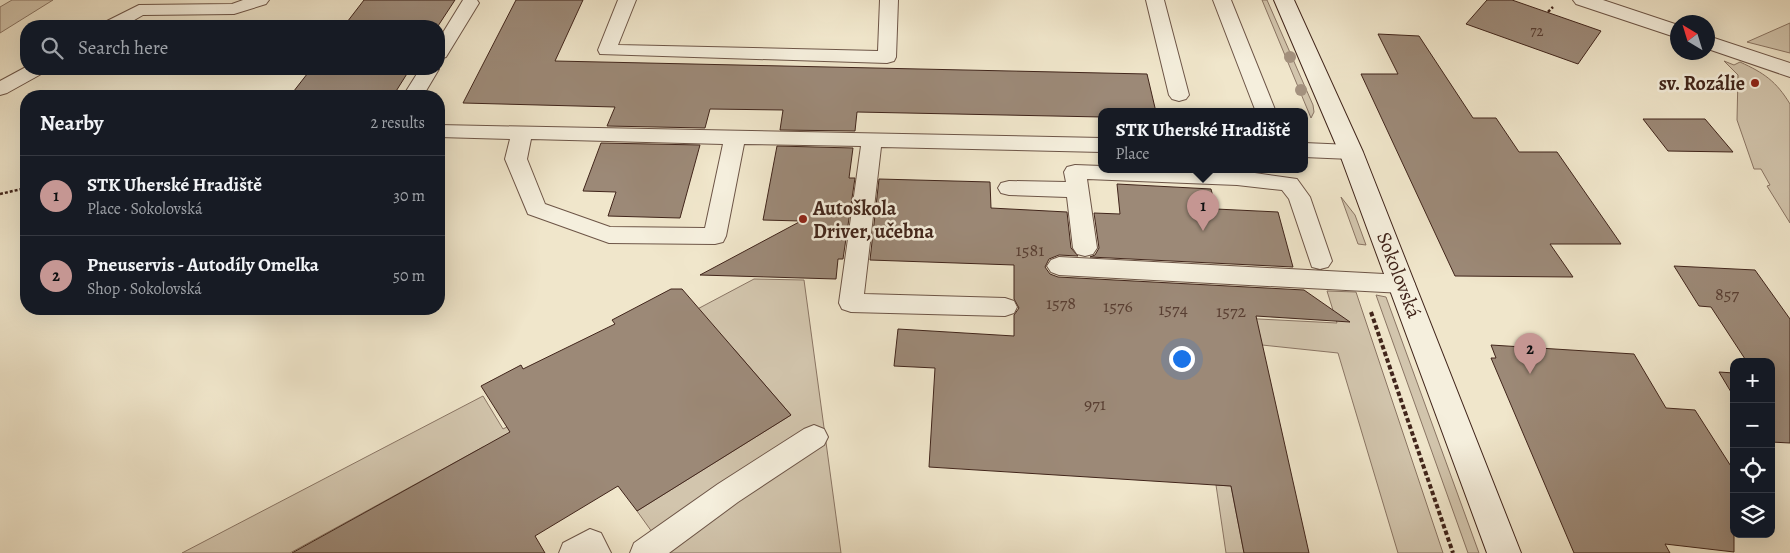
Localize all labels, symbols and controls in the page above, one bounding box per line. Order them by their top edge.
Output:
north arrow [1670,15,1715,60]
search box [20,20,445,75]
house number: 72 [1530,21,1544,41]
icon: search [38,34,66,62]
text: Search here [78,35,168,61]
place label: sv. Rozálie [1659,70,1745,97]
marker: sv. Rozálie [1749,77,1761,89]
popup [1098,108,1308,173]
text: Nearby [40,109,103,137]
text: 2 results [370,112,425,134]
text: STK Uherské Hradiště [1115,117,1291,143]
text: Place [1115,143,1149,165]
text: STK Uherské Hradiště [87,172,262,198]
text: 1 [53,185,59,207]
text: 30 m [393,185,425,207]
pin: 1 [1187,190,1219,231]
place label: Autoškola Driver, učebna [812,195,934,245]
text: Place · Sokolovská [87,198,202,220]
marker: Autoškola Driver, učebna [797,213,809,225]
street label: Sokolovská [1370,228,1428,322]
house number: 1581 [1016,238,1044,262]
text: Pneuservis - Autodíly Omelka [87,252,319,278]
text: 2 [52,265,60,287]
text: 50 m [393,265,425,287]
text: Shop · Sokolovská [87,278,202,300]
house number: 857 [1715,282,1739,306]
house number: 1578 [1046,291,1076,315]
house number: 1576 [1103,294,1133,318]
house number: 1574 [1158,297,1188,321]
house number: 1572 [1216,299,1246,323]
pin: 2 [1514,333,1546,374]
your location [1169,346,1195,372]
map controls [1730,358,1775,538]
button: + [1730,358,1775,403]
house number: 971 [1084,392,1106,416]
button: − [1730,403,1775,448]
button: locate [1730,448,1775,493]
button: layers [1730,493,1775,538]

